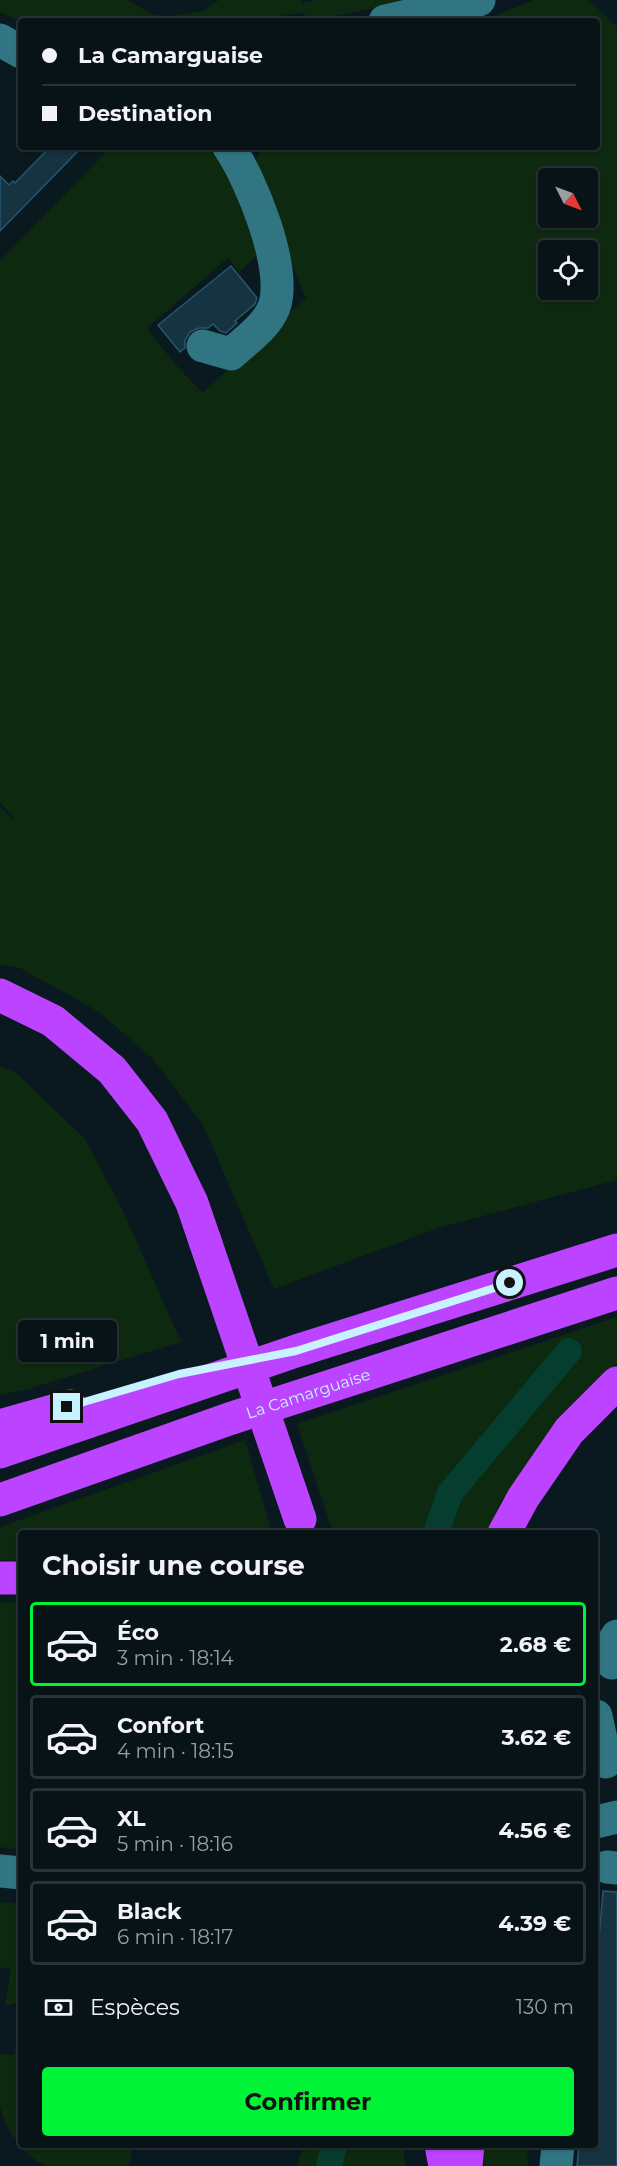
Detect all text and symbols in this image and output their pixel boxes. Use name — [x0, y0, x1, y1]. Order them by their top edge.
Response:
text: La Camarguaise — [78, 42, 263, 69]
text: Destination — [78, 100, 213, 127]
north arrow — [538, 168, 598, 228]
map controls — [538, 168, 598, 300]
button: locate — [538, 240, 598, 300]
route start — [496, 1269, 523, 1296]
callout: 1 min — [17, 1320, 116, 1362]
text: 1 min — [40, 1329, 95, 1353]
street label: La Camarguaise — [244, 1365, 373, 1423]
route end — [53, 1393, 80, 1420]
text: Choisir une course — [42, 1549, 305, 1582]
icon: car — [45, 1617, 99, 1671]
text: Éco — [117, 1619, 159, 1646]
text: 2.68 € — [500, 1631, 571, 1658]
text: 3 min · 18:14 — [117, 1646, 234, 1670]
icon: car — [45, 1710, 99, 1764]
text: Confort — [117, 1712, 204, 1739]
text: 3.62 € — [501, 1724, 571, 1751]
text: 4 min · 18:15 — [117, 1739, 234, 1763]
icon: car — [45, 1803, 99, 1857]
text: XL — [117, 1805, 146, 1832]
text: 4.56 € — [498, 1817, 571, 1844]
text: 5 min · 18:16 — [117, 1832, 233, 1856]
icon: car — [45, 1896, 99, 1950]
text: Black — [117, 1898, 181, 1925]
text: 4.39 € — [498, 1910, 571, 1937]
text: 6 min · 18:17 — [117, 1925, 233, 1949]
icon: cash — [42, 1991, 75, 2024]
text: Espèces — [90, 1994, 180, 2021]
text: 130 m — [516, 1995, 574, 2019]
button: Confirmer — [42, 2067, 574, 2136]

